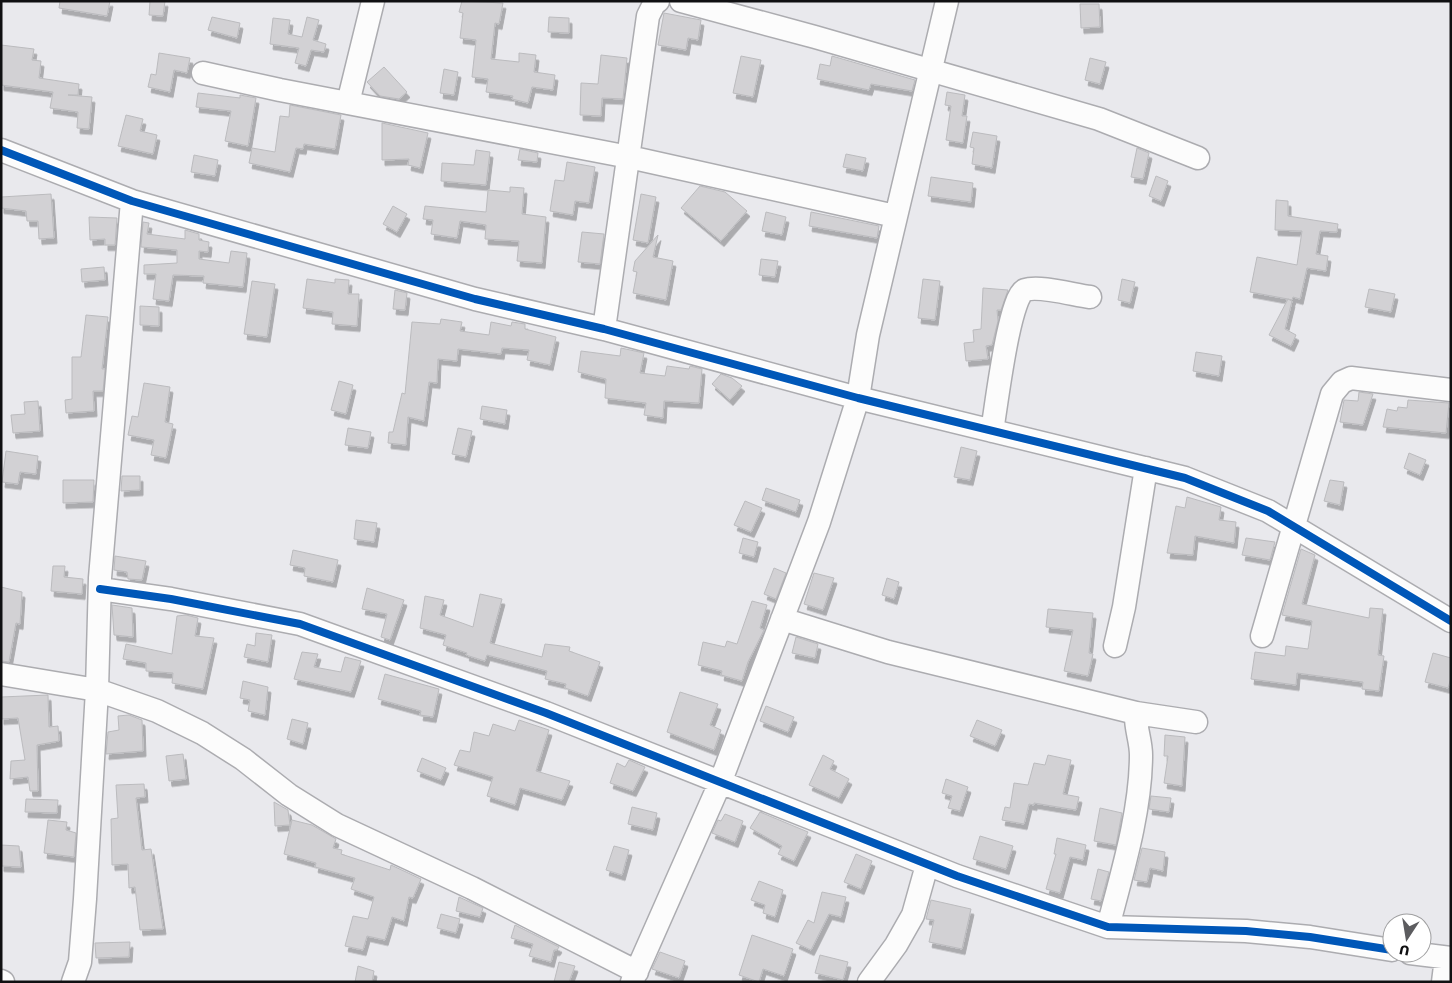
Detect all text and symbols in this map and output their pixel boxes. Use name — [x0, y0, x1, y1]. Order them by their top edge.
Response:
north arrow — [1382, 913, 1432, 963]
text: U — [1398, 942, 1411, 960]

